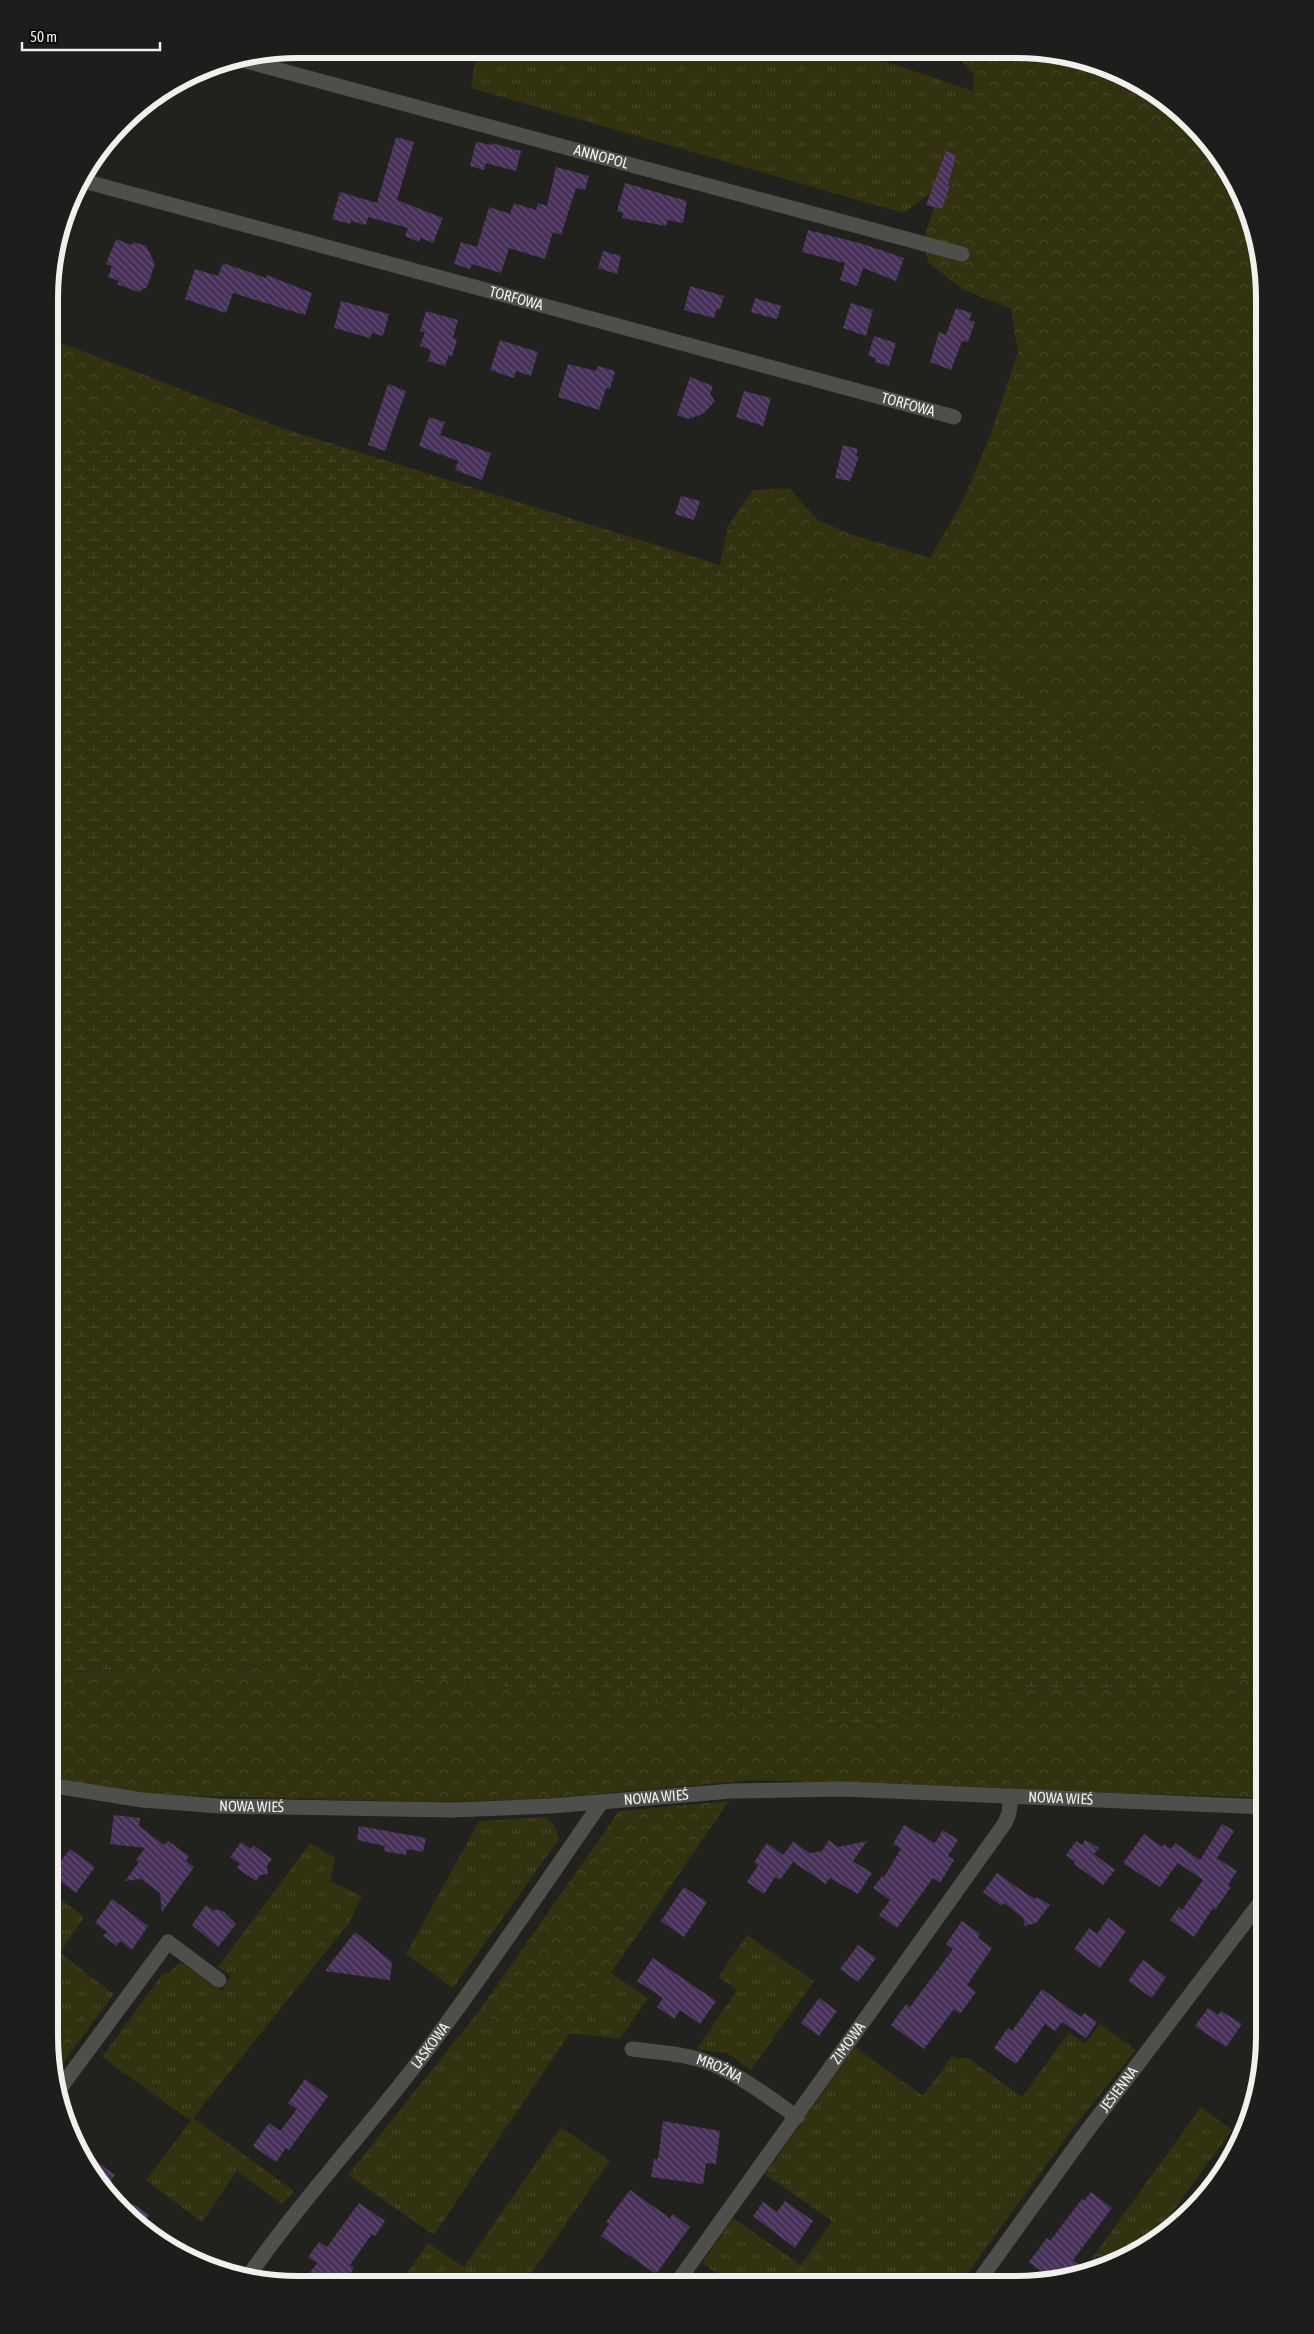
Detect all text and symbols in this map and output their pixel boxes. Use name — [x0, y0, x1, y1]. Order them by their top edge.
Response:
scale bar — [22, 20, 160, 52]
text: 50 m — [30, 28, 57, 45]
street label: ANNOPOL — [572, 141, 631, 172]
street label: TORFOWA — [488, 282, 546, 313]
street label: TORFOWA — [879, 389, 938, 420]
street label: NOWA WIEŚ — [623, 1786, 689, 1808]
street label: NOWA WIEŚ — [1028, 1788, 1093, 1808]
street label: NOWA WIEŚ — [219, 1797, 284, 1815]
street label: ZIMOWA — [827, 2018, 869, 2067]
street label: LASKOWA — [407, 2019, 453, 2072]
street label: MROŹNA — [694, 2050, 746, 2086]
street label: JESIENNA — [1095, 2062, 1141, 2115]

